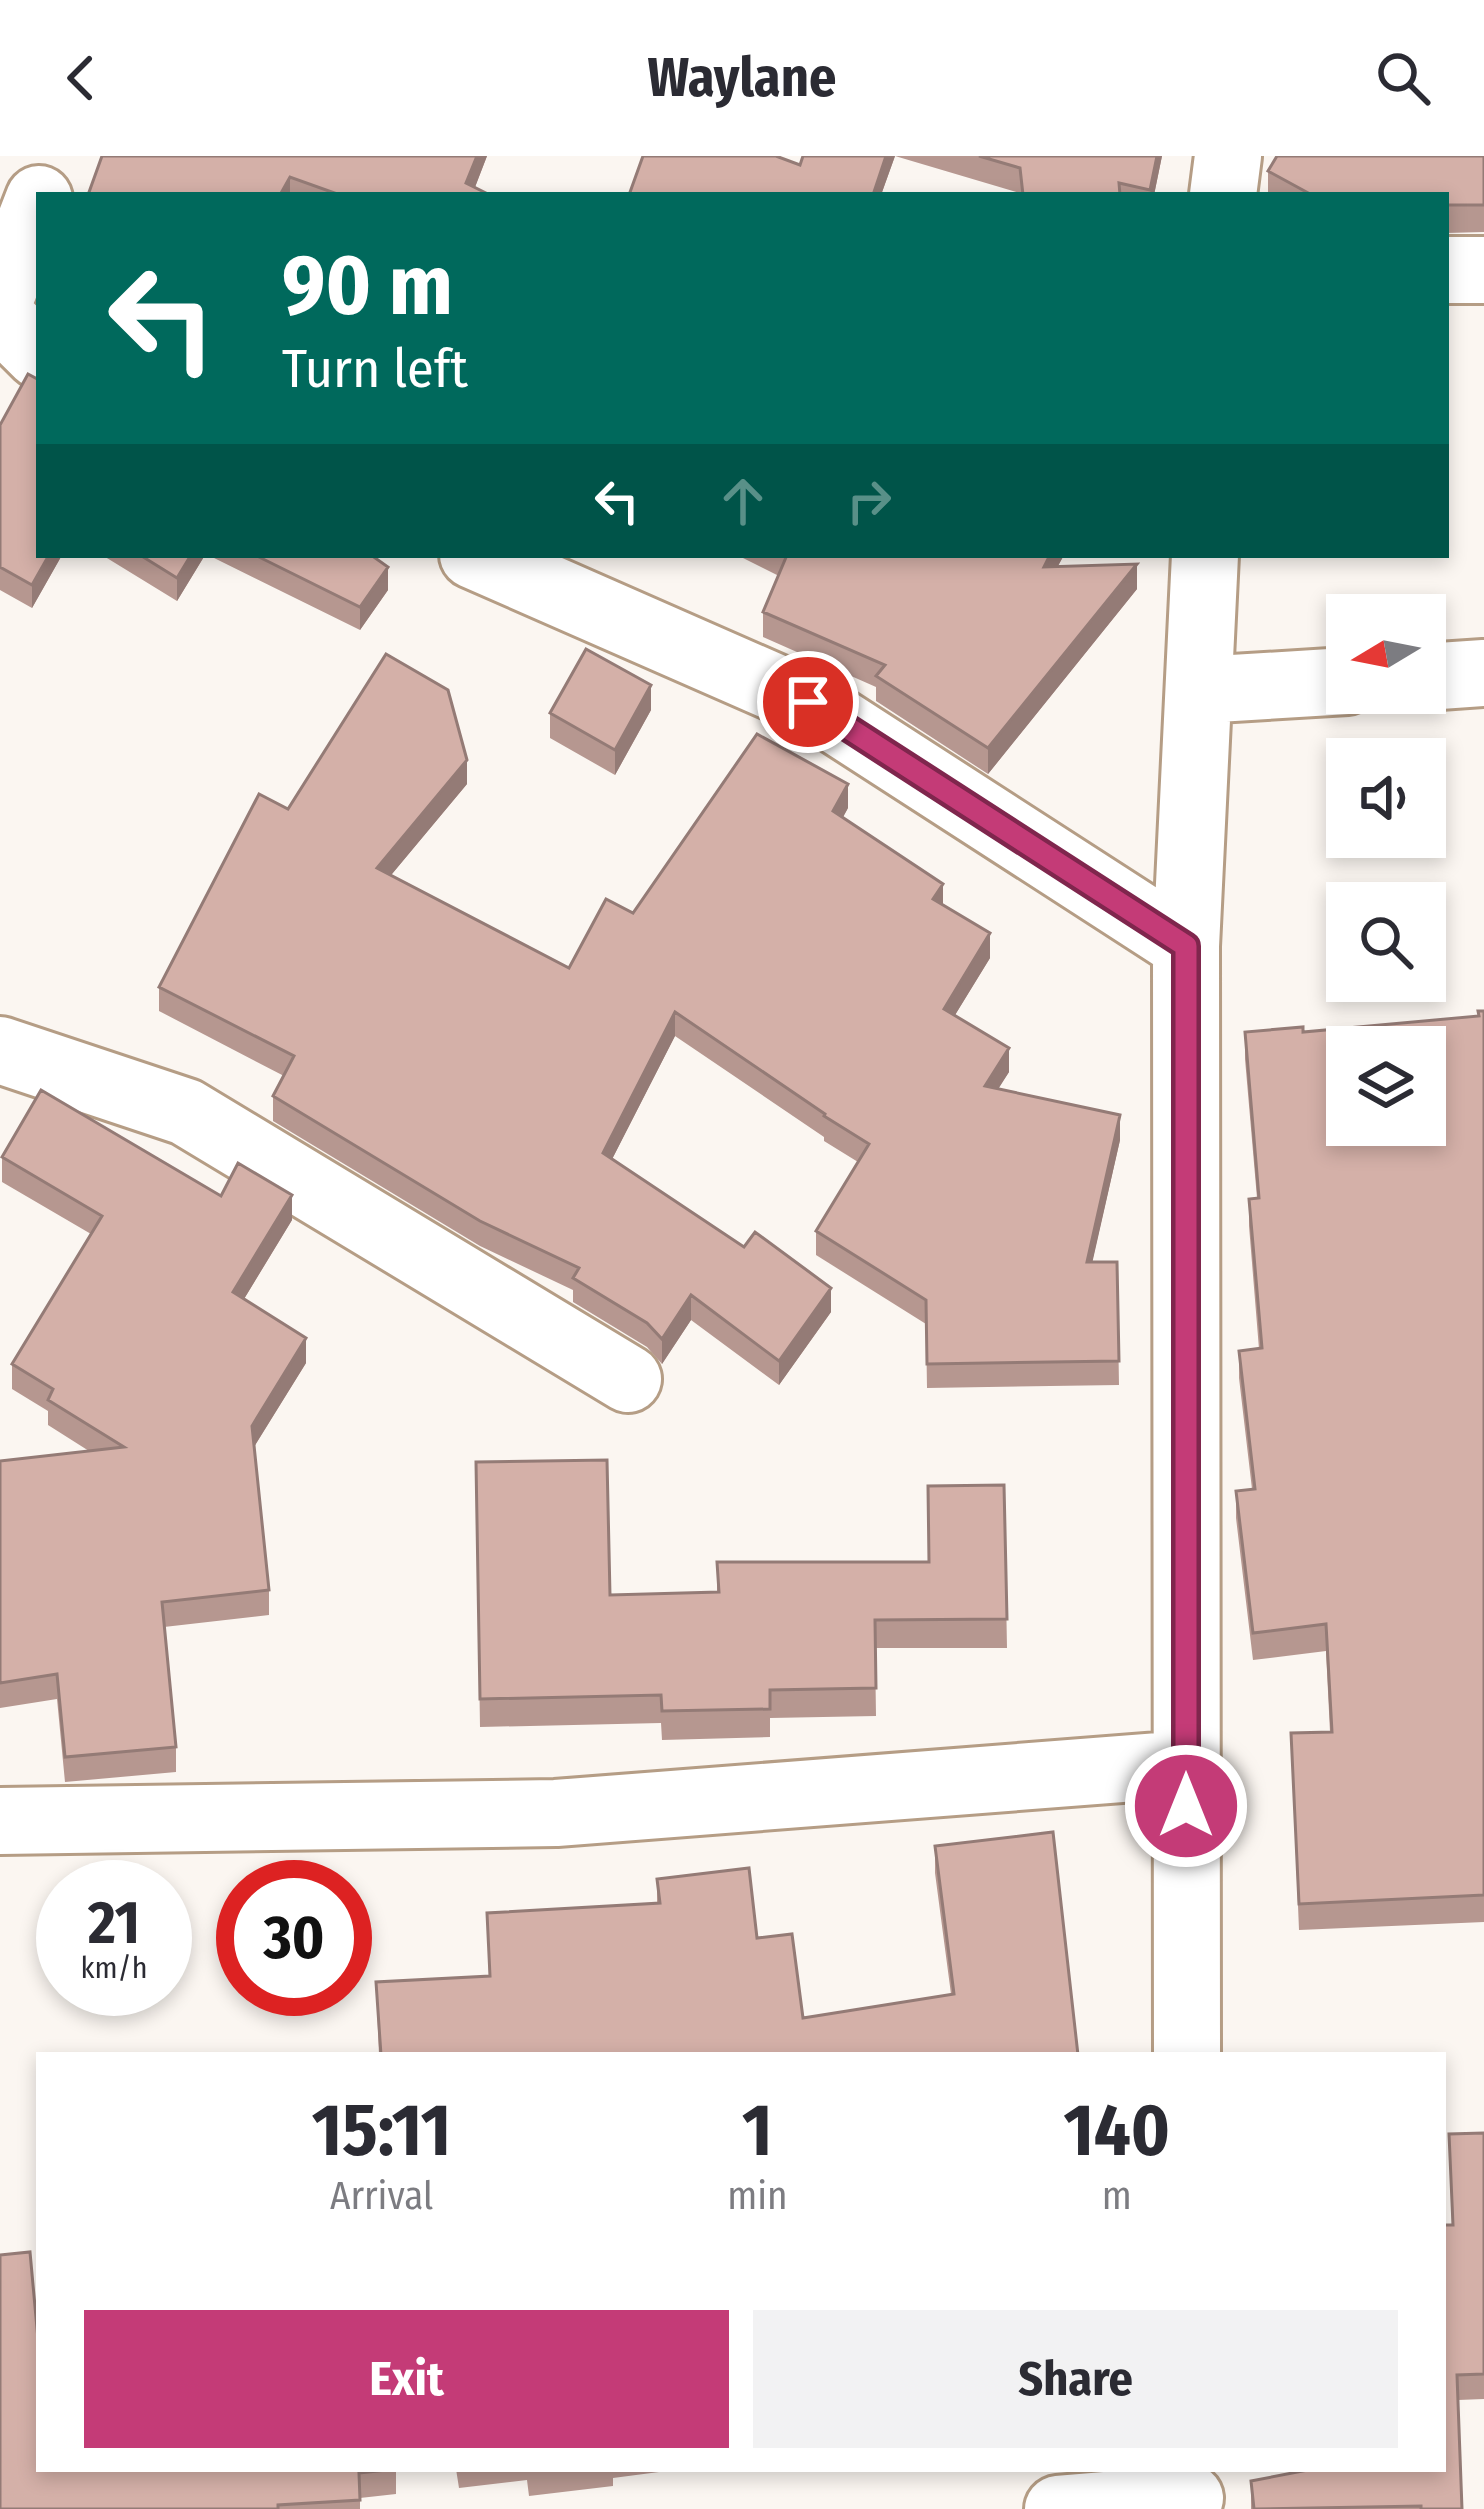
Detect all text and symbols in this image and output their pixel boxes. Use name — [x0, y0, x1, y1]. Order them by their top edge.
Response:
icon: back — [48, 45, 114, 111]
icon: search — [1370, 45, 1436, 111]
text: Waylane — [648, 46, 836, 110]
text: 90 m — [282, 235, 453, 336]
icon: left — [84, 240, 240, 396]
text: Turn left — [282, 337, 468, 401]
icon: left — [584, 468, 650, 534]
icon: ahead — [710, 468, 776, 534]
icon: right — [836, 468, 902, 534]
north arrow — [1326, 594, 1446, 714]
map controls — [1326, 594, 1446, 1146]
pin — [757, 651, 859, 753]
icon: arrive — [775, 669, 841, 735]
button: sound — [1326, 738, 1446, 858]
button: search — [1326, 882, 1446, 1002]
button: layers — [1326, 1026, 1446, 1146]
position arrow — [1123, 1743, 1249, 1869]
speed limit sign: 30 — [216, 1860, 372, 2016]
text: 21 — [88, 1887, 140, 1959]
text: km/h — [81, 1950, 147, 1986]
text: 15:11 — [312, 2088, 451, 2174]
text: 1 — [742, 2088, 773, 2174]
text: 140 — [1063, 2088, 1170, 2174]
text: Arrival — [330, 2173, 433, 2219]
text: min — [727, 2173, 788, 2219]
text: m — [1102, 2173, 1132, 2219]
button: Exit — [84, 2310, 729, 2448]
button: Share — [753, 2310, 1398, 2448]

